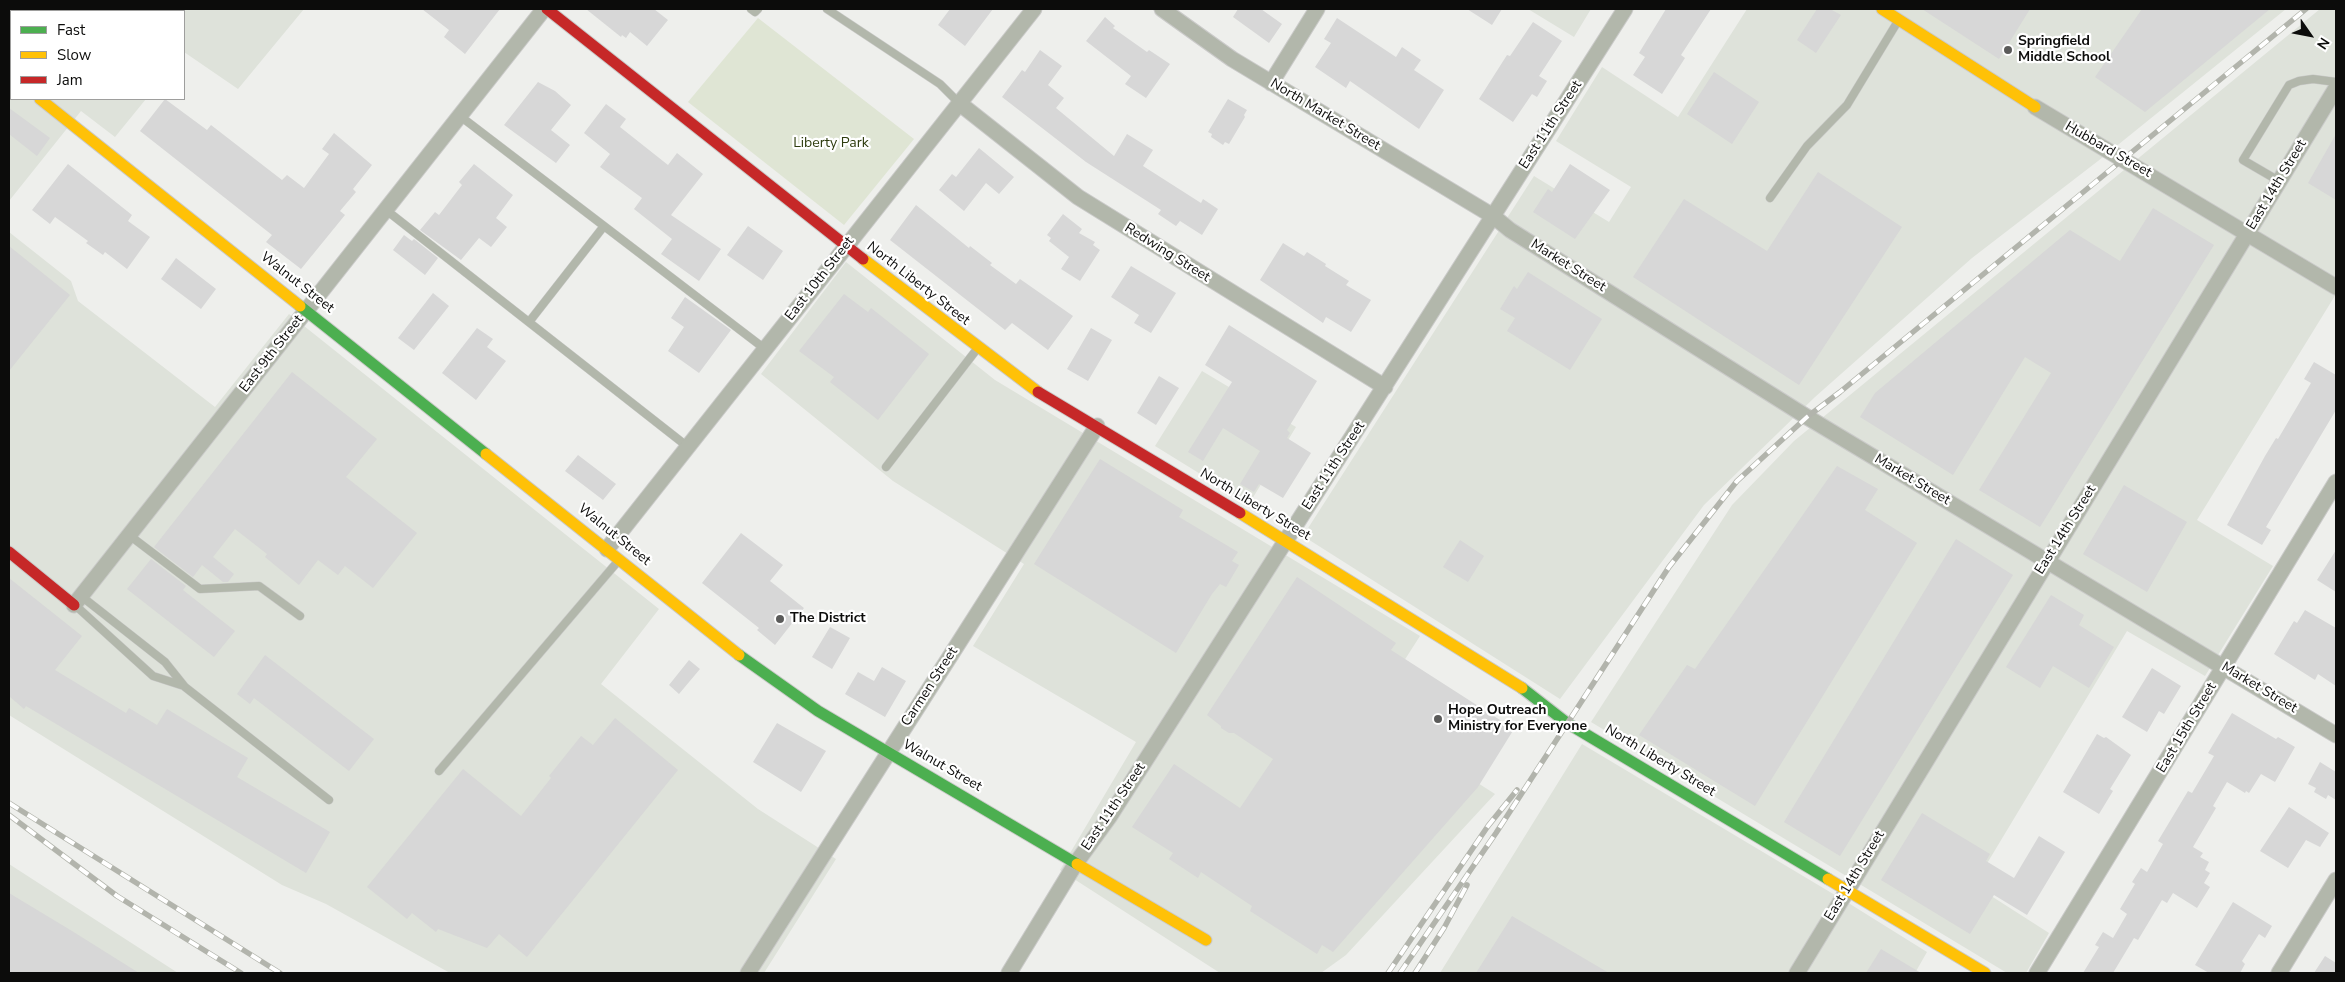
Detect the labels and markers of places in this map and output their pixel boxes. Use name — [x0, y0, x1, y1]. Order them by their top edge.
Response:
place label: Springfield Middle School — [2018, 34, 2111, 66]
marker: Springfield Middle School — [2002, 44, 2014, 56]
place label: The District — [790, 611, 866, 627]
marker: The District — [774, 613, 786, 625]
place label: Hope Outreach Ministry for Everyone — [1448, 703, 1587, 736]
marker: Hope Outreach Ministry for Everyone — [1432, 713, 1444, 725]

